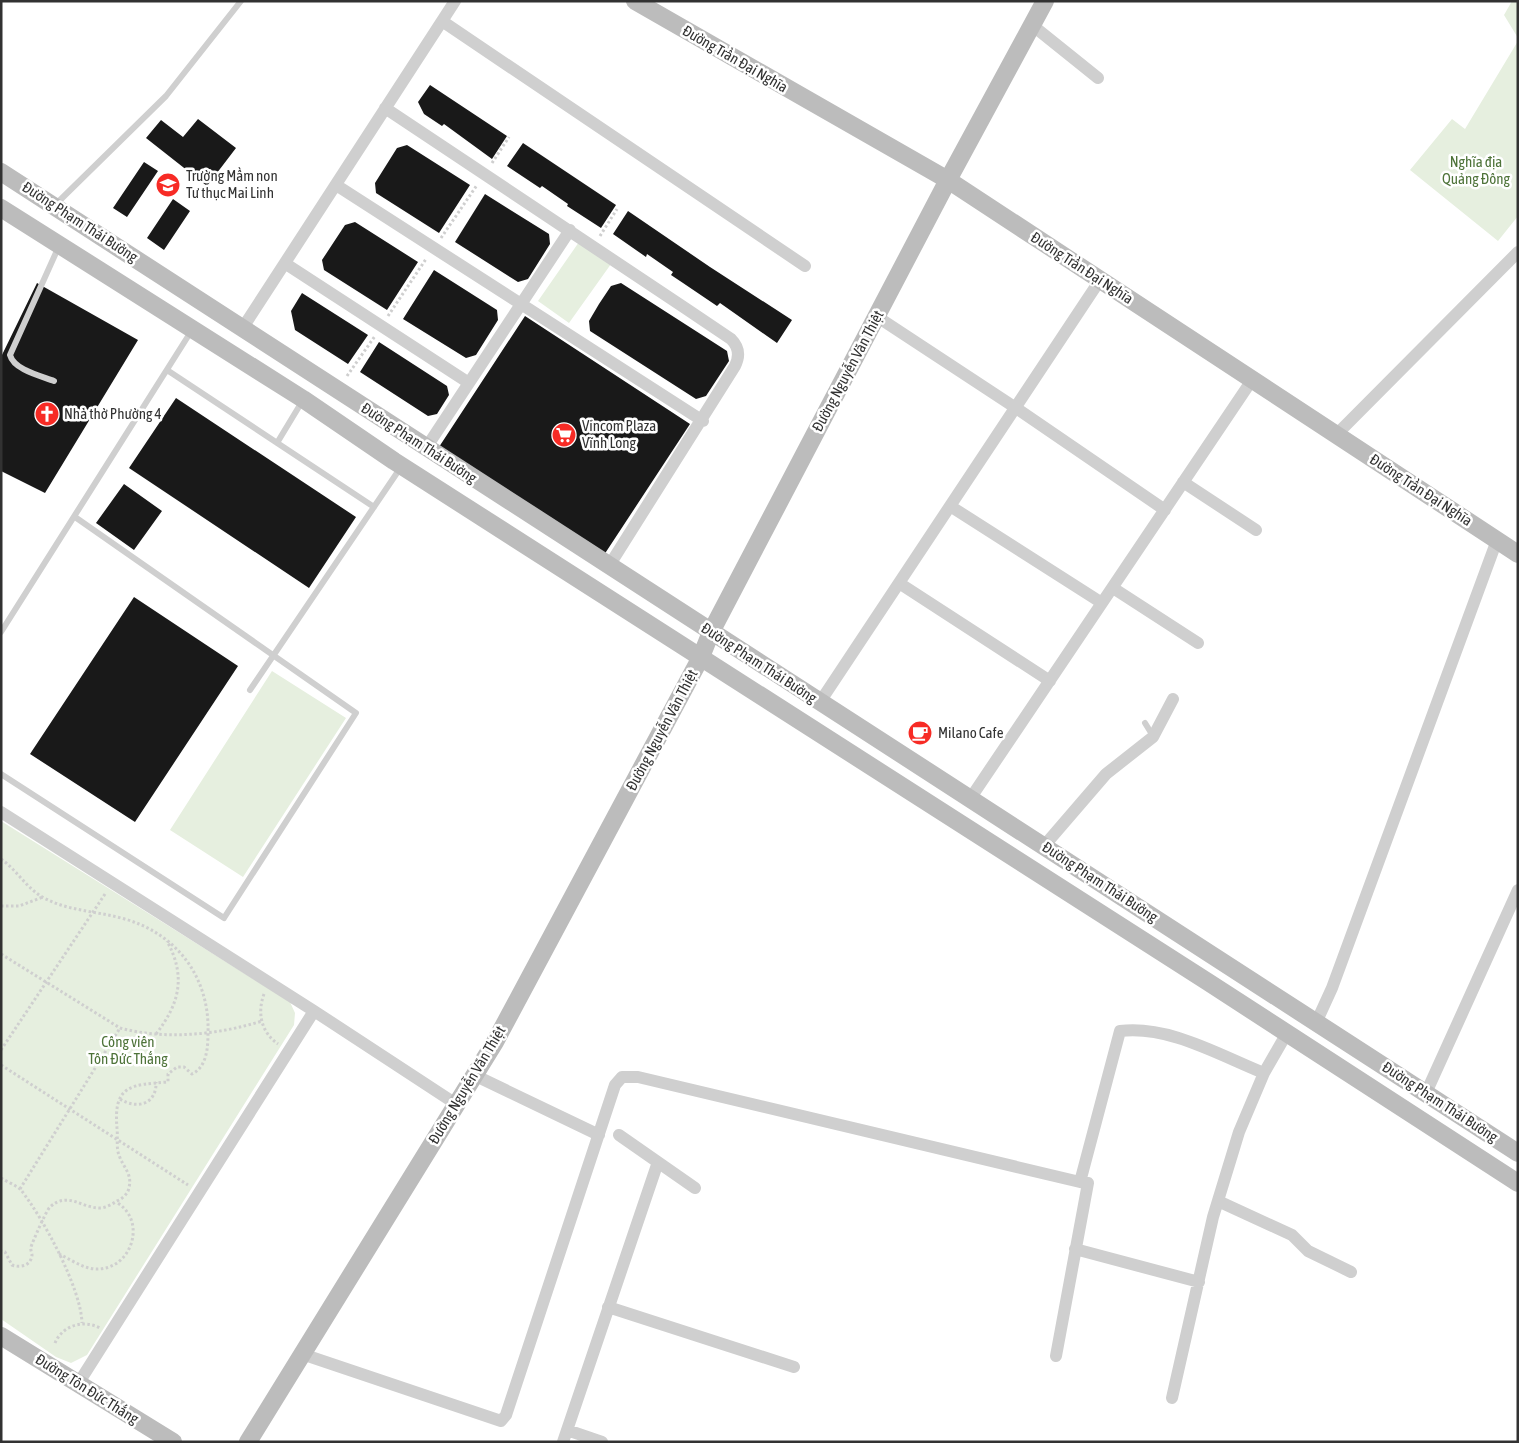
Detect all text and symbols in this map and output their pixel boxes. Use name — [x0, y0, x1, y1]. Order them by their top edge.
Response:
street label: Đường Trần Đại Nghĩa — [680, 22, 791, 96]
park label: Nghĩa địa Quảng Đông — [1442, 153, 1511, 187]
place label: Trường Mầm non Tư thục Mai Linh — [186, 167, 278, 201]
school or university icon: Trường Mầm non Tư thục Mai Linh — [155, 172, 181, 198]
street label: Đường Phạm Thái Bường — [19, 178, 142, 266]
street label: Đường Trần Đại Nghĩa — [1028, 228, 1137, 307]
street label: Đường Nguyễn Văn Thiệt — [808, 307, 887, 434]
street label: Đường Phạm Thái Bường — [358, 399, 481, 487]
church icon: Nhà thờ Phường 4 — [34, 401, 60, 427]
place label: Nhà thờ Phường 4 — [64, 405, 162, 422]
place label: Vincom Plaza Vĩnh Long — [582, 417, 656, 451]
supermarket icon: Vincom Plaza Vĩnh Long — [551, 422, 577, 448]
street label: Đường Trần Đại Nghĩa — [1367, 450, 1476, 529]
street label: Đường Phạm Thái Bường — [698, 619, 821, 707]
street label: Đường Nguyễn Văn Thiệt — [622, 666, 701, 793]
cafe icon: Milano Cafe — [907, 720, 933, 746]
place label: Milano Cafe — [938, 724, 1004, 741]
street label: Đường Phạm Thái Bường — [1039, 838, 1162, 926]
street label: Đường Nguyễn Văn Thiệt — [425, 1023, 509, 1147]
park label: Công viên Tôn Đức Thắng — [88, 1033, 168, 1067]
street label: Đường Phạm Thái Bường — [1379, 1058, 1502, 1146]
street label: Đường Tôn Đức Thắng — [33, 1350, 142, 1427]

